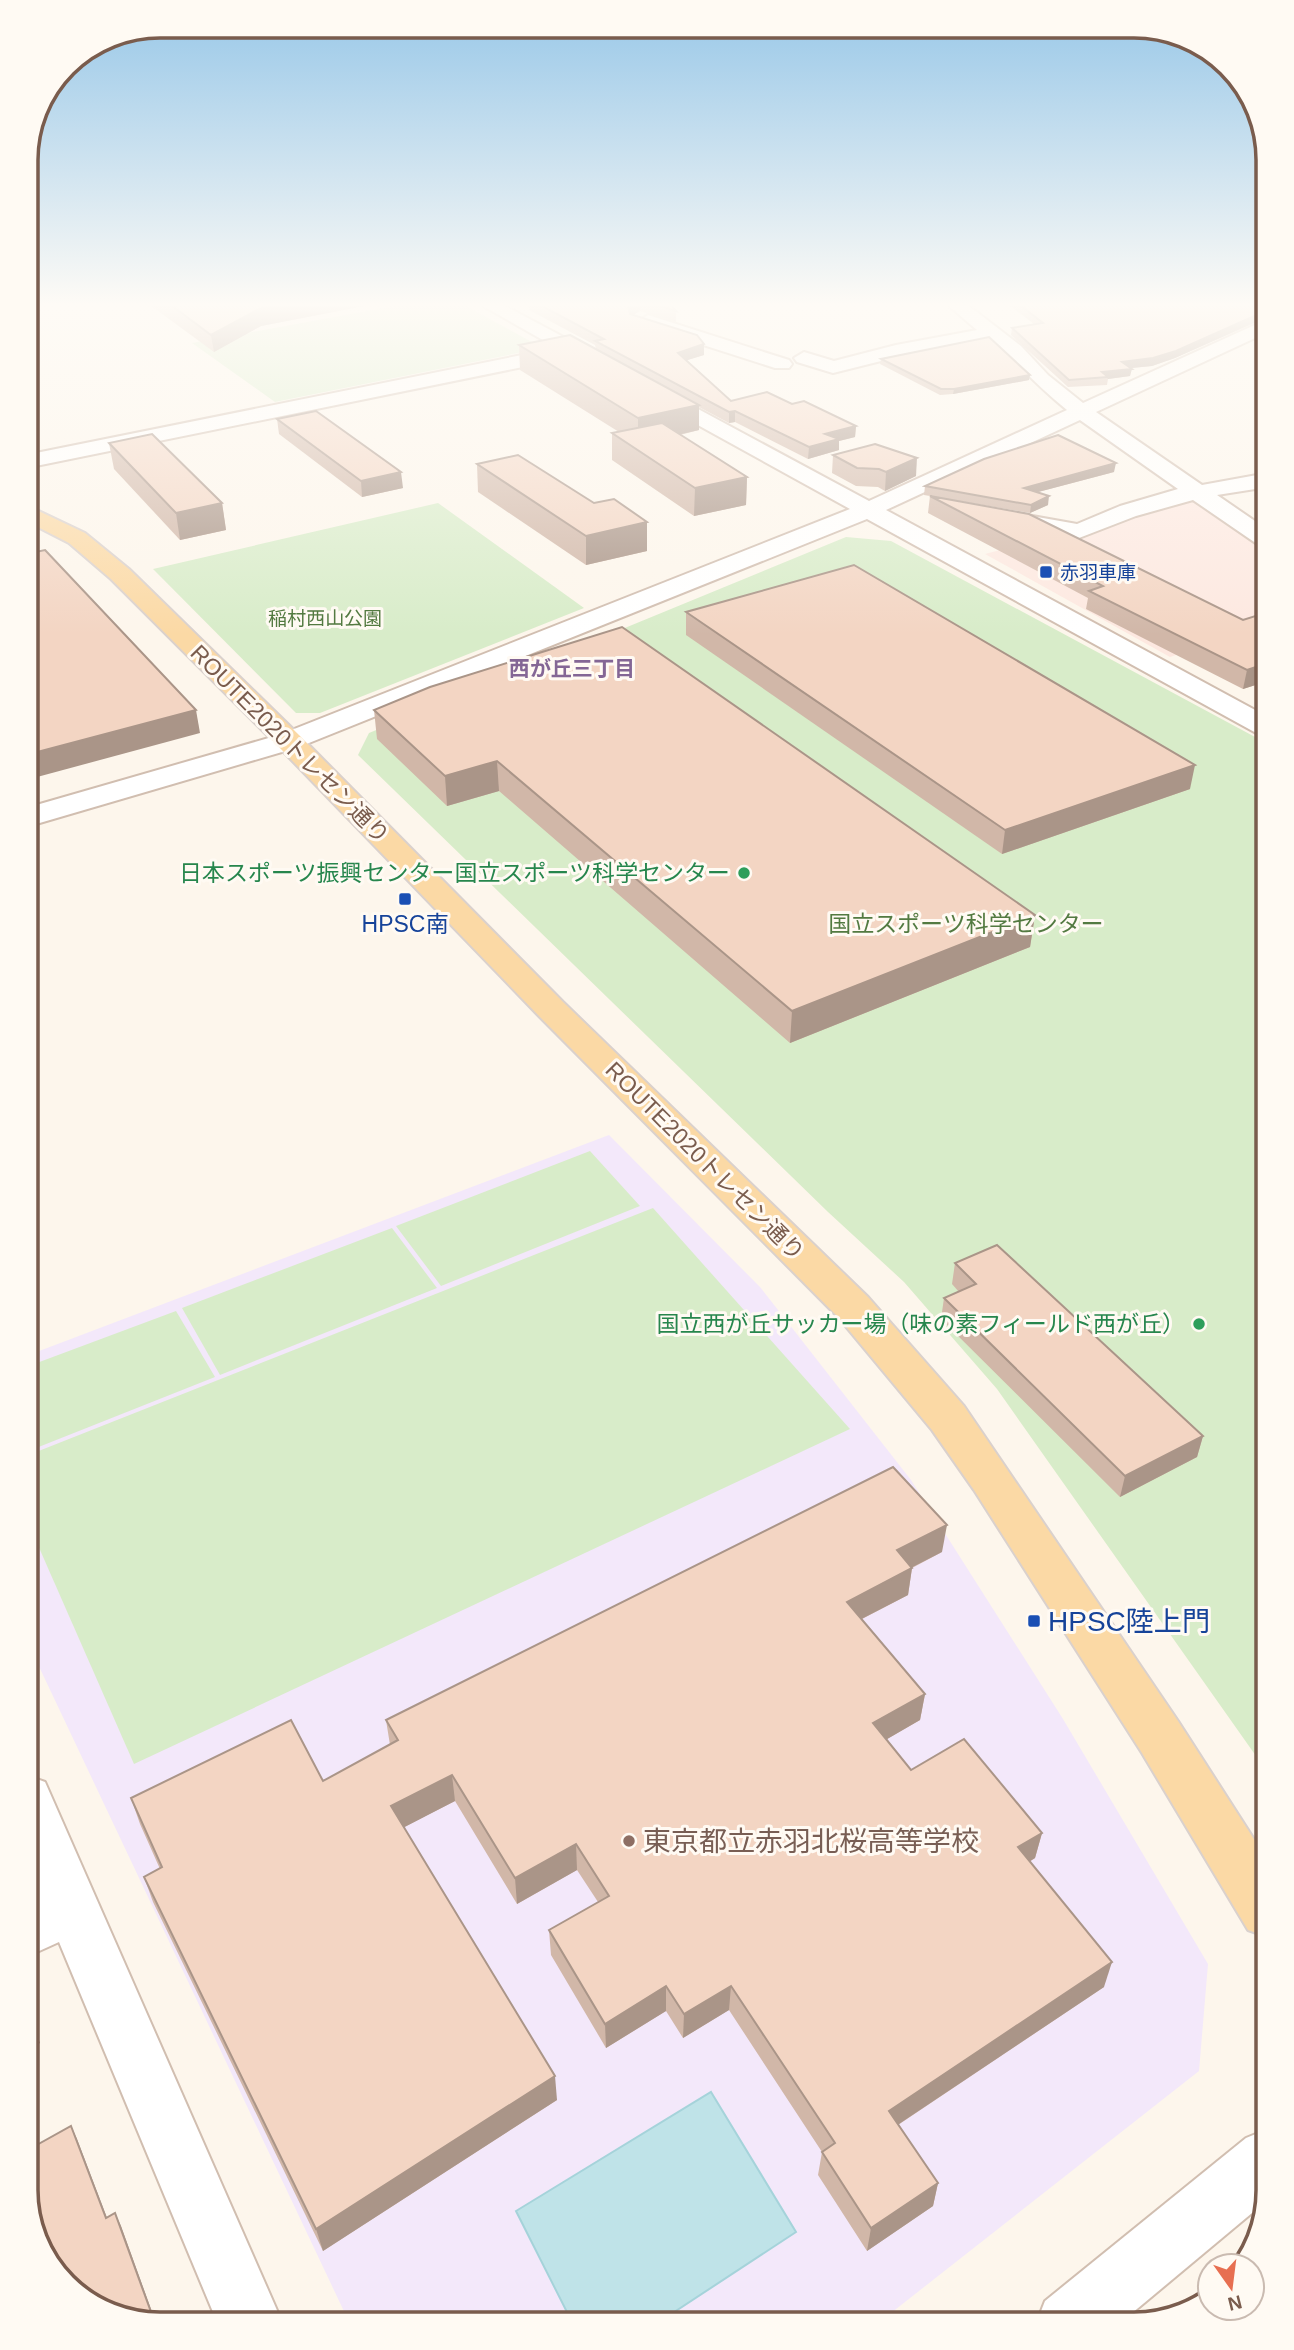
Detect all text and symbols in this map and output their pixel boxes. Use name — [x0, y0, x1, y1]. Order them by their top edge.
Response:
place label: 赤羽車庫 — [1060, 562, 1136, 583]
marker: 赤羽車庫 — [1038, 564, 1054, 580]
park label: 稲村西山公園 — [268, 608, 382, 629]
street label: ROUTE2020トレセン通り — [185, 639, 395, 849]
district label: 西が丘三丁目 — [509, 657, 635, 680]
place label: 日本スポーツ振興センター国立スポーツ科学センター — [179, 860, 730, 886]
marker: 日本スポーツ振興センター国立スポーツ科学センター — [736, 865, 752, 881]
marker: HPSC南 — [397, 891, 413, 907]
place label: HPSC南 — [362, 911, 448, 937]
park label: 国立スポーツ科学センター — [828, 911, 1104, 937]
street label: ROUTE2020トレセン通り — [600, 1056, 810, 1266]
place label: 国立西が丘サッカー場（味の素フィールド西が丘） — [656, 1311, 1185, 1337]
marker: 国立西が丘サッカー場（味の素フィールド西が丘） — [1191, 1316, 1207, 1332]
place label: HPSC陸上門 — [1048, 1606, 1210, 1637]
marker: HPSC陸上門 — [1026, 1613, 1042, 1629]
place label: 東京都立赤羽北桜高等学校 — [643, 1826, 979, 1857]
marker: 東京都立赤羽北桜高等学校 — [621, 1833, 637, 1849]
north arrow — [1196, 2252, 1266, 2322]
text: N — [1226, 2291, 1244, 2315]

